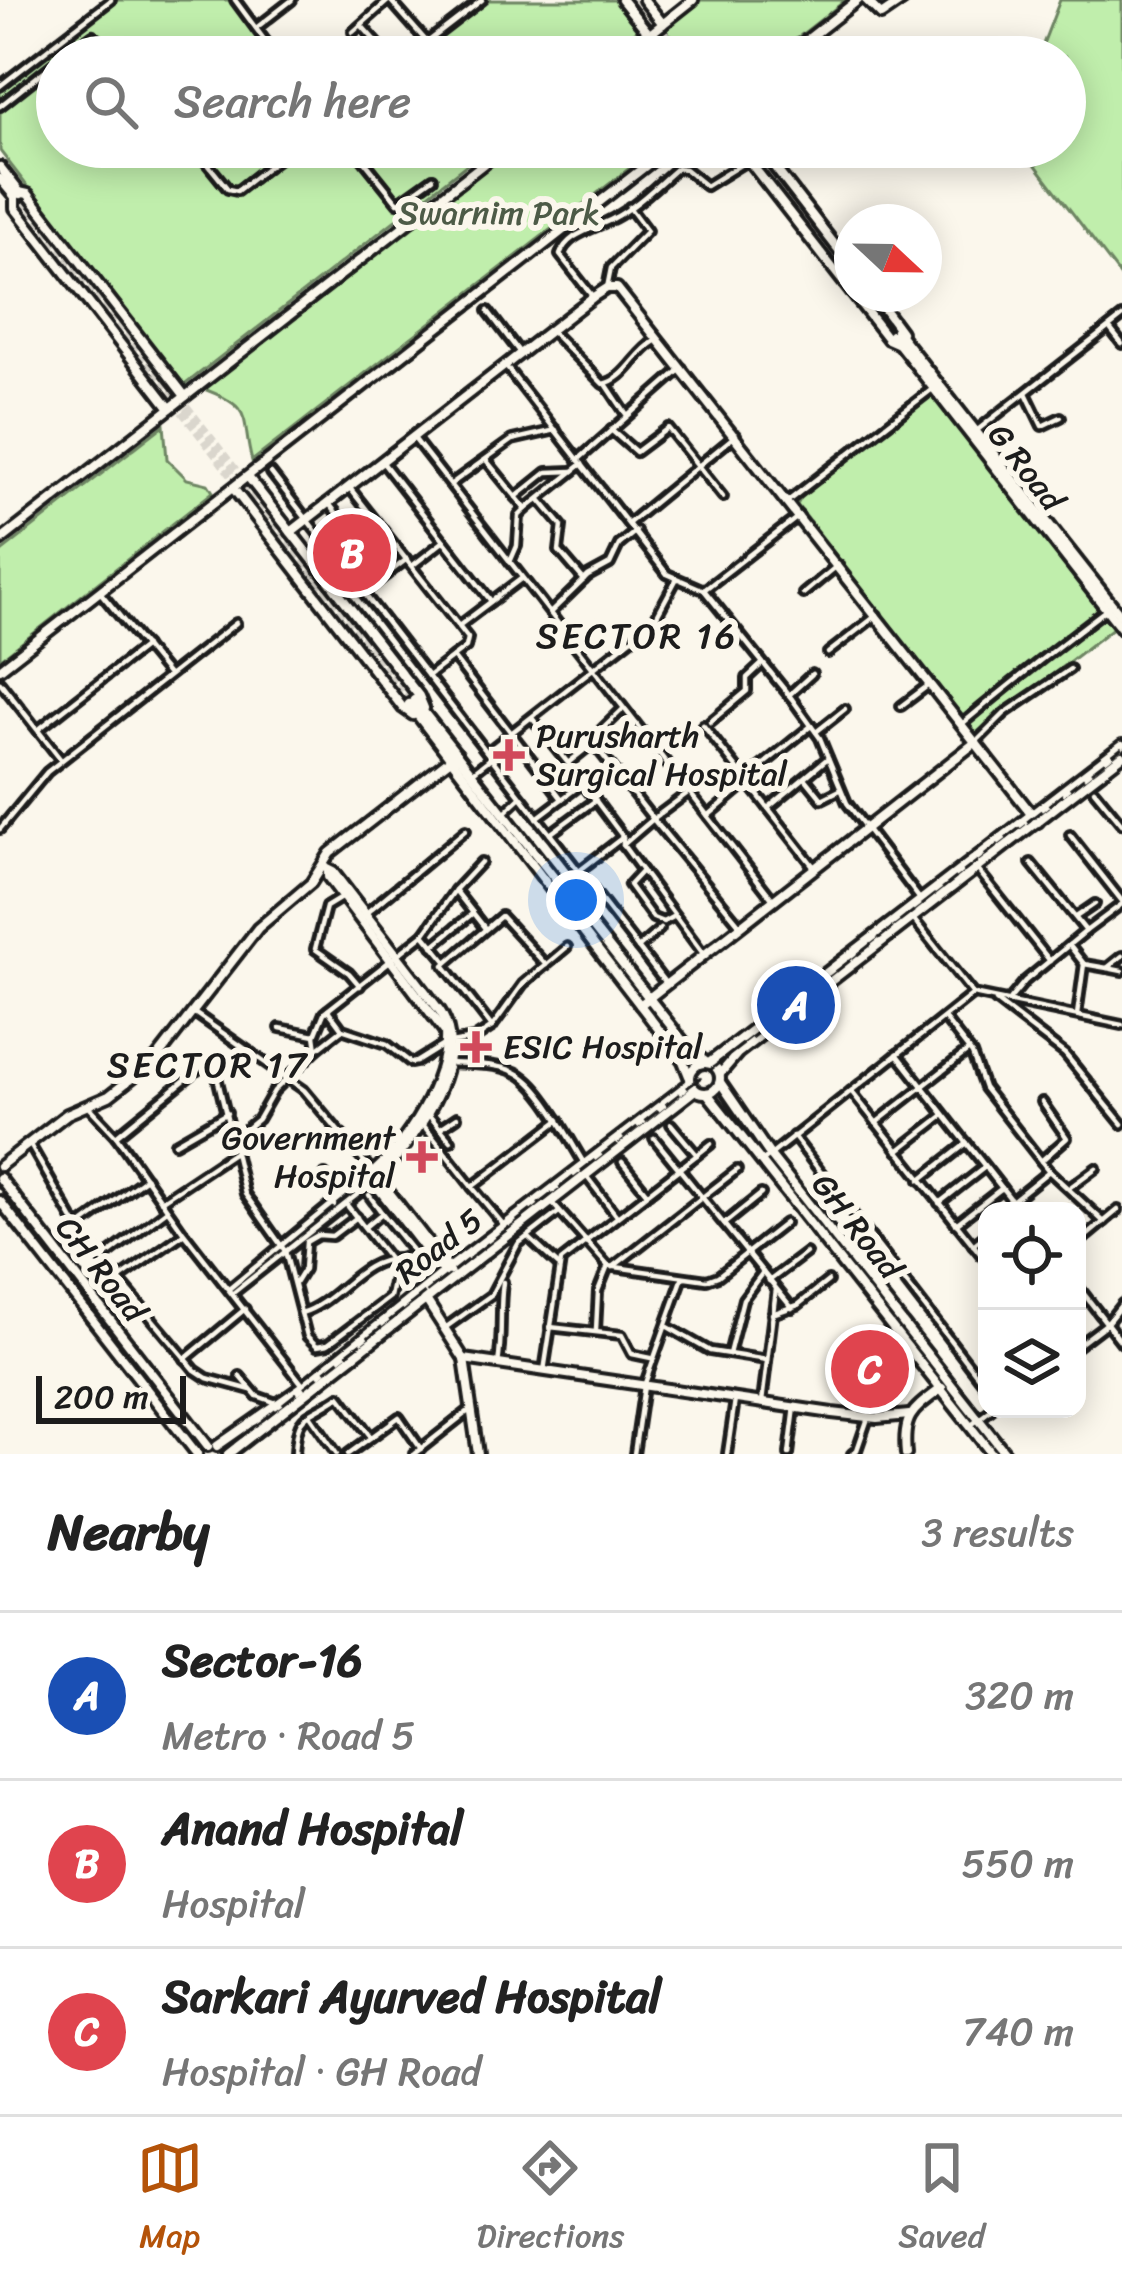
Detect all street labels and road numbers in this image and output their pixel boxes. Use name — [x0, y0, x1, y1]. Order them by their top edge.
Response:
street label: G Road — [972, 410, 1081, 526]
street label: GH Road — [796, 1160, 919, 1294]
street label: Road 5 — [382, 1193, 496, 1299]
street label: CH Road — [40, 1203, 163, 1337]

